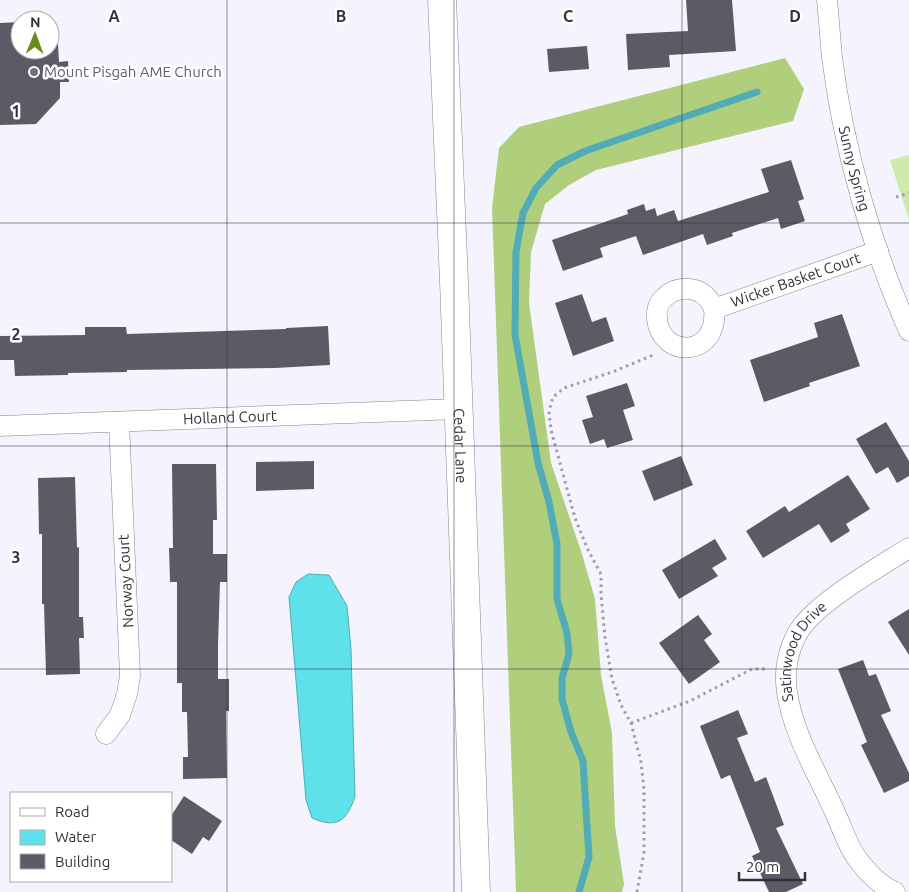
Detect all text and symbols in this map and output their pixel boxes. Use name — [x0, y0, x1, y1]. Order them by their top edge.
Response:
text: A — [108, 7, 120, 25]
text: B — [336, 7, 346, 25]
text: C — [563, 7, 573, 25]
text: D — [789, 7, 801, 25]
north arrow — [10, 10, 60, 60]
text: N — [30, 14, 41, 30]
place label: Mount Pisgah AME Church — [44, 63, 222, 80]
marker: Mount Pisgah AME Church — [28, 66, 40, 78]
text: 1 — [11, 102, 21, 120]
street label: Sunny Spring — [836, 124, 874, 213]
street label: Wicker Basket Court — [728, 249, 863, 310]
text: 2 — [11, 325, 21, 343]
street label: Holland Court — [183, 407, 277, 427]
street label: Cedar Lane — [451, 408, 470, 484]
street label: Norway Court — [115, 534, 136, 628]
text: 3 — [11, 548, 21, 566]
street label: Satinwood Drive — [777, 597, 830, 703]
legend — [10, 792, 172, 882]
text: Road — [55, 803, 90, 820]
text: Water — [55, 828, 96, 845]
scale bar — [739, 850, 805, 882]
text: Building — [55, 853, 110, 870]
text: 20 m — [746, 858, 779, 875]

